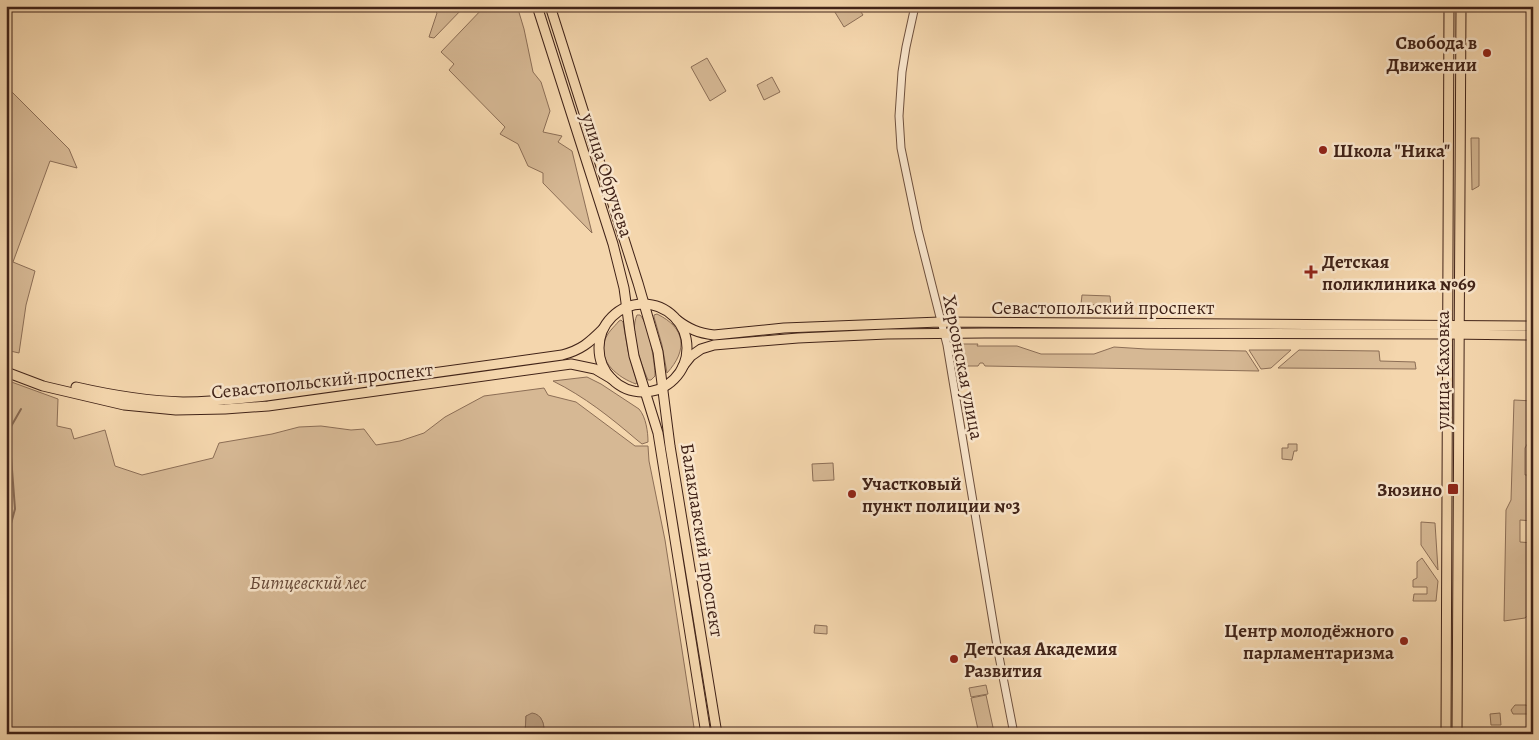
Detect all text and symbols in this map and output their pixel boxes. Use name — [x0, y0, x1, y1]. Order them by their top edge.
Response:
place label: Свобода в Движении — [1386, 30, 1477, 78]
marker: Свобода в Движении — [1481, 47, 1493, 59]
street label: улица Обручева — [574, 109, 639, 241]
place label: Школа "Ника" — [1333, 138, 1450, 164]
marker: Школа "Ника" — [1317, 144, 1329, 156]
place label: Детская поликлиника №69 — [1322, 249, 1476, 297]
marker: Детская поликлиника №69 — [1304, 265, 1318, 279]
street label: Херсонская улица — [936, 293, 990, 442]
street label: Севастопольский проспект — [992, 295, 1215, 321]
street label: улица Каховка — [1430, 310, 1456, 430]
street label: Севастопольский проспект — [210, 356, 435, 406]
street label: Балаклавский проспект — [674, 441, 730, 639]
place label: Участковый пункт полиции №3 — [862, 471, 1020, 519]
place label: Зюзино — [1377, 477, 1442, 503]
marker: Зюзино — [1446, 482, 1460, 496]
marker: Участковый пункт полиции №3 — [846, 488, 858, 500]
park label: Битцевский лес — [249, 570, 367, 596]
place label: Центр молодёжного парламентаризма — [1224, 618, 1395, 666]
marker: Центр молодёжного парламентаризма — [1398, 635, 1410, 647]
place label: Детская Академия Развития — [964, 636, 1117, 684]
marker: Детская Академия Развития — [948, 653, 960, 665]

